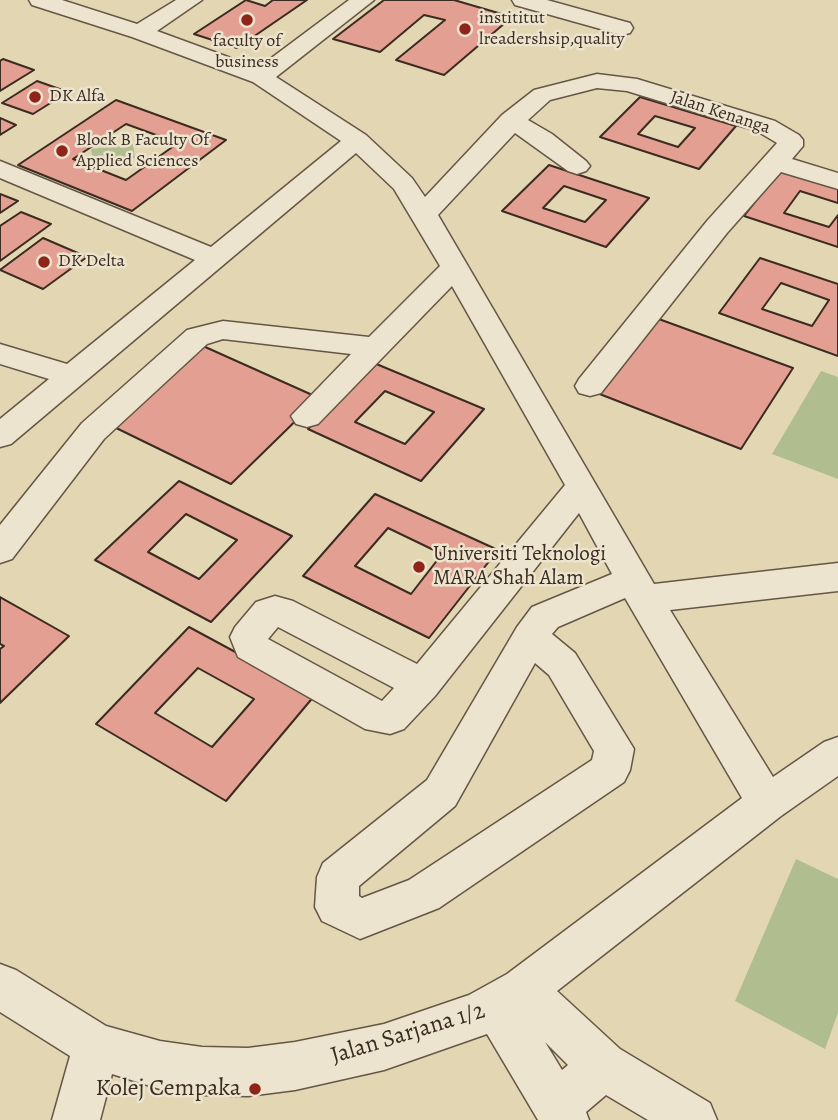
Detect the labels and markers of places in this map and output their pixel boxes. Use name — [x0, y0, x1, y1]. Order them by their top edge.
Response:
place label: instititut lreadershsip,quality — [479, 8, 625, 50]
marker: faculty of business — [239, 12, 255, 28]
marker: instititut lreadershsip,quality — [457, 21, 473, 37]
place label: faculty of business — [213, 31, 281, 74]
place label: DK Alfa — [49, 86, 105, 108]
marker: DK Alfa — [27, 89, 43, 105]
place label: Block B Faculty Of Applied Sciences — [76, 130, 209, 172]
marker: Block B Faculty Of Applied Sciences — [54, 143, 70, 159]
place label: DK Delta — [58, 251, 125, 273]
marker: DK Delta — [36, 254, 52, 270]
place label: Universiti Teknologi MARA Shah Alam — [433, 542, 606, 592]
marker: Universiti Teknologi MARA Shah Alam — [411, 559, 427, 575]
place label: Kolej Cempaka — [96, 1075, 241, 1103]
marker: Kolej Cempaka — [247, 1081, 263, 1097]

